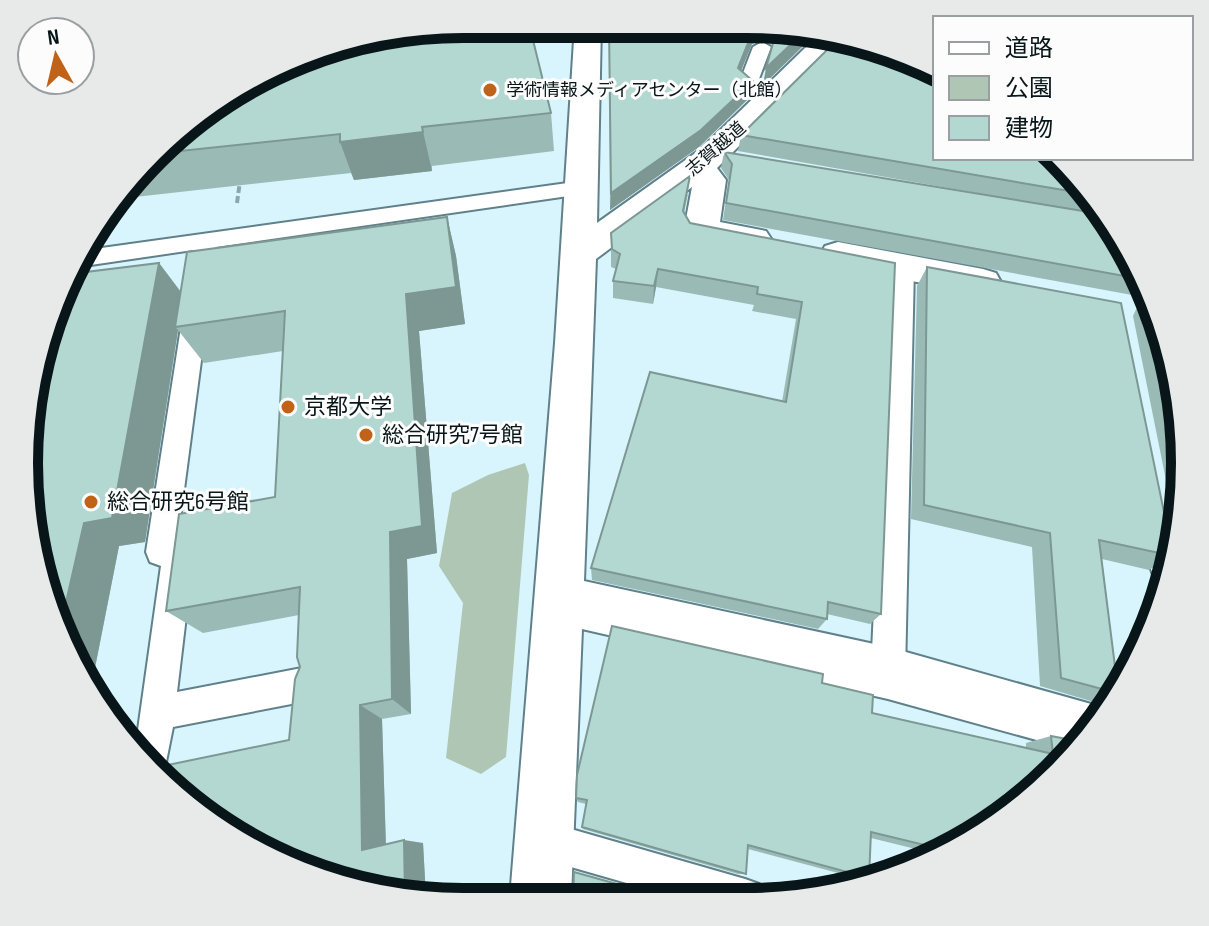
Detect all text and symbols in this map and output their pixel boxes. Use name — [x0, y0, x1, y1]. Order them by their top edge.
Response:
north arrow — [16, 16, 96, 96]
legend — [933, 16, 1193, 160]
text: N — [46, 23, 61, 52]
text: 道路 — [1005, 34, 1053, 63]
text: 公園 — [1005, 74, 1053, 103]
place label: 学術情報メディアセンター（北館） — [506, 80, 792, 101]
marker: 学術情報メディアセンター（北館） — [481, 81, 499, 99]
text: 建物 — [1005, 114, 1053, 143]
street label: 志賀越道 — [682, 117, 750, 181]
place label: 京都大学 — [304, 394, 392, 421]
marker: 京都大学 — [279, 398, 297, 416]
place label: 総合研究7号館 — [382, 422, 523, 449]
marker: 総合研究7号館 — [357, 426, 375, 444]
place label: 総合研究6号館 — [107, 489, 249, 516]
marker: 総合研究6号館 — [82, 493, 100, 511]

